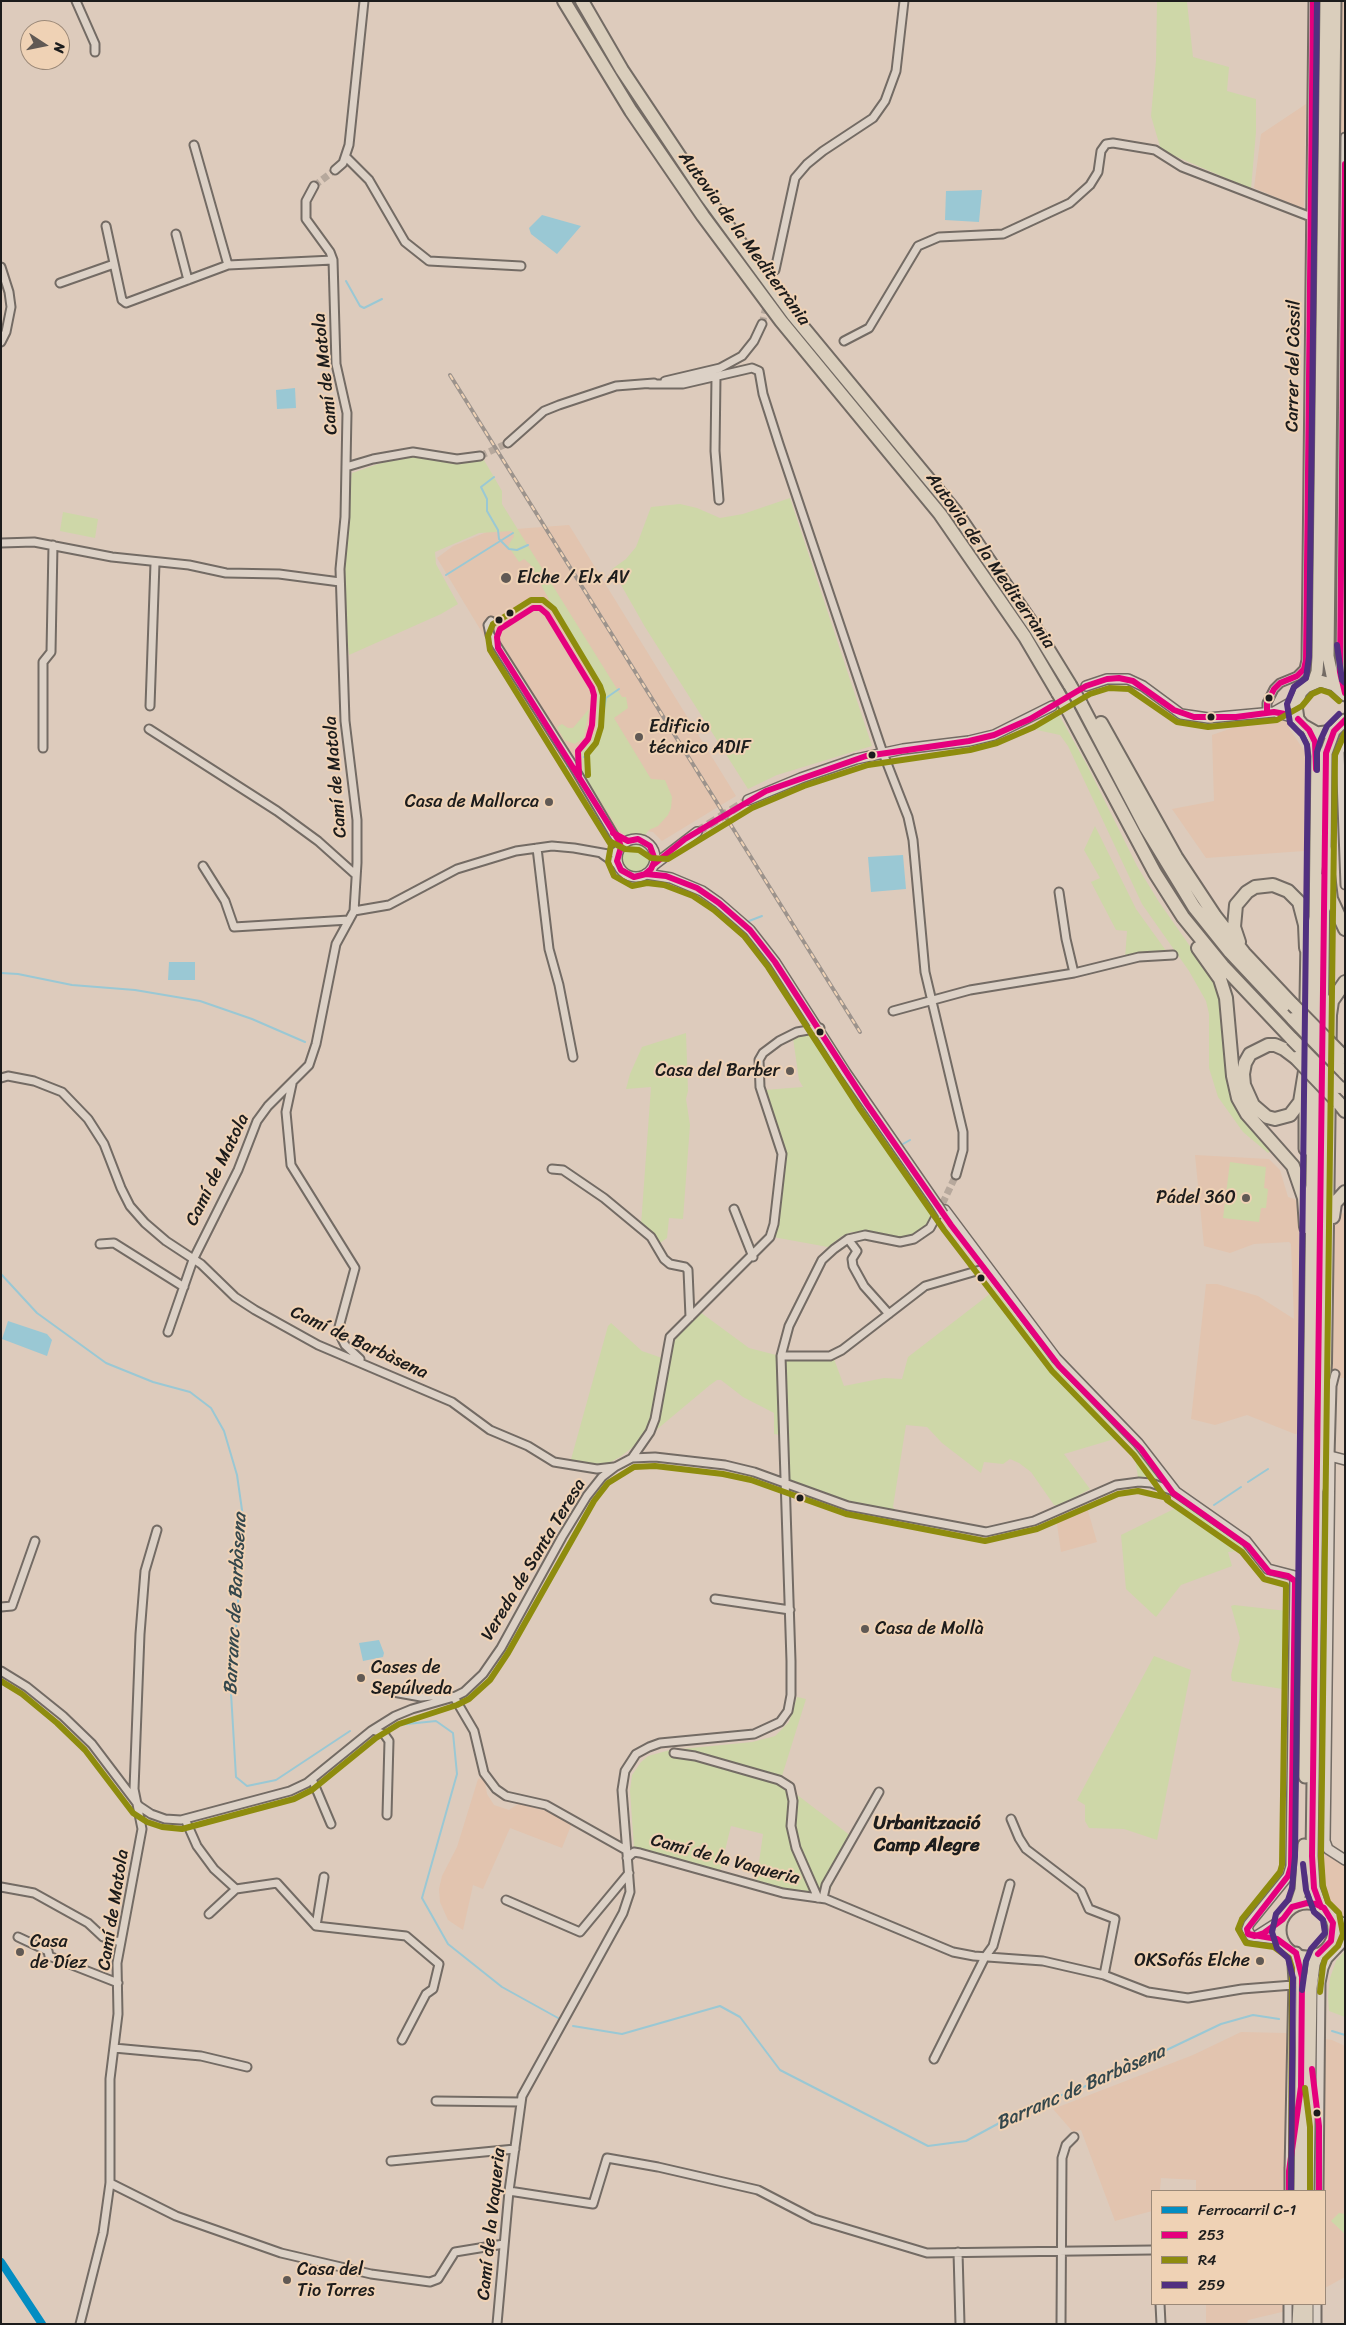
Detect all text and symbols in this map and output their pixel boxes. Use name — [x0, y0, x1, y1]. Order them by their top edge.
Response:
north arrow — [20, 20, 70, 70]
text: N — [46, 41, 72, 55]
street label: Autovia de la Mediterrània — [673, 148, 815, 330]
street label: Carrer del Còssil — [1282, 300, 1306, 432]
street label: Camí de Matola — [309, 312, 343, 436]
street label: Autovia de la Mediterrània — [921, 469, 1059, 653]
place label: Elche / Elx AV — [517, 567, 630, 589]
marker: Elche / Elx AV — [499, 571, 513, 585]
unlabelled marker — [505, 608, 515, 618]
unlabelled marker — [494, 615, 504, 625]
unlabelled marker — [1264, 693, 1274, 703]
unlabelled marker — [1206, 712, 1216, 722]
street label: Camí de Matola — [320, 715, 352, 839]
place label: Edificio técnico ADIF — [649, 716, 751, 759]
marker: Edificio técnico ADIF — [633, 731, 645, 743]
unlabelled marker — [867, 750, 877, 760]
place label: Casa de Mallorca — [405, 791, 539, 813]
marker: Casa de Mallorca — [543, 796, 555, 808]
unlabelled marker — [815, 1027, 825, 1037]
place label: Casa del Barber — [655, 1060, 780, 1082]
marker: Casa del Barber — [784, 1065, 796, 1077]
street label: Camí de Matola — [182, 1110, 254, 1230]
place label: Pádel 360 — [1156, 1187, 1236, 1209]
marker: Pádel 360 — [1240, 1192, 1252, 1204]
unlabelled marker — [976, 1273, 986, 1283]
street label: Camí de Barbàsena — [287, 1302, 431, 1384]
street label: Vereda de Santa Teresa — [477, 1475, 591, 1645]
unlabelled marker — [795, 1493, 805, 1503]
water label: Barranc de Barbàsena — [220, 1512, 252, 1696]
place label: Casa de Mollà — [875, 1618, 984, 1640]
marker: Casa de Mollà — [859, 1623, 871, 1635]
place label: Cases de Sepúlveda — [371, 1657, 452, 1700]
marker: Cases de Sepúlveda — [355, 1672, 367, 1684]
district label: Urbanització Camp Alegre — [874, 1813, 980, 1857]
street label: Camí de la Vaqueria — [648, 1830, 802, 1890]
street label: Camí de Matola — [94, 1848, 134, 1972]
place label: Casa de Díez — [30, 1931, 87, 1974]
marker: Casa de Díez — [14, 1946, 26, 1958]
place label: OKSofás Elche — [1134, 1950, 1250, 1972]
marker: OKSofás Elche — [1254, 1955, 1266, 1967]
water label: Barranc de Barbàsena — [993, 2040, 1169, 2136]
unlabelled marker — [1312, 2108, 1322, 2118]
street label: Camí de la Vaqueria — [473, 2147, 511, 2301]
legend — [1151, 2190, 1326, 2305]
text: Ferrocarril C-1 — [1198, 2197, 1296, 2223]
text: 253 — [1198, 2222, 1224, 2248]
text: R4 — [1198, 2247, 1216, 2273]
place label: Casa del Tio Torres — [297, 2259, 375, 2302]
text: 259 — [1198, 2272, 1225, 2298]
marker: Casa del Tio Torres — [281, 2274, 293, 2286]

